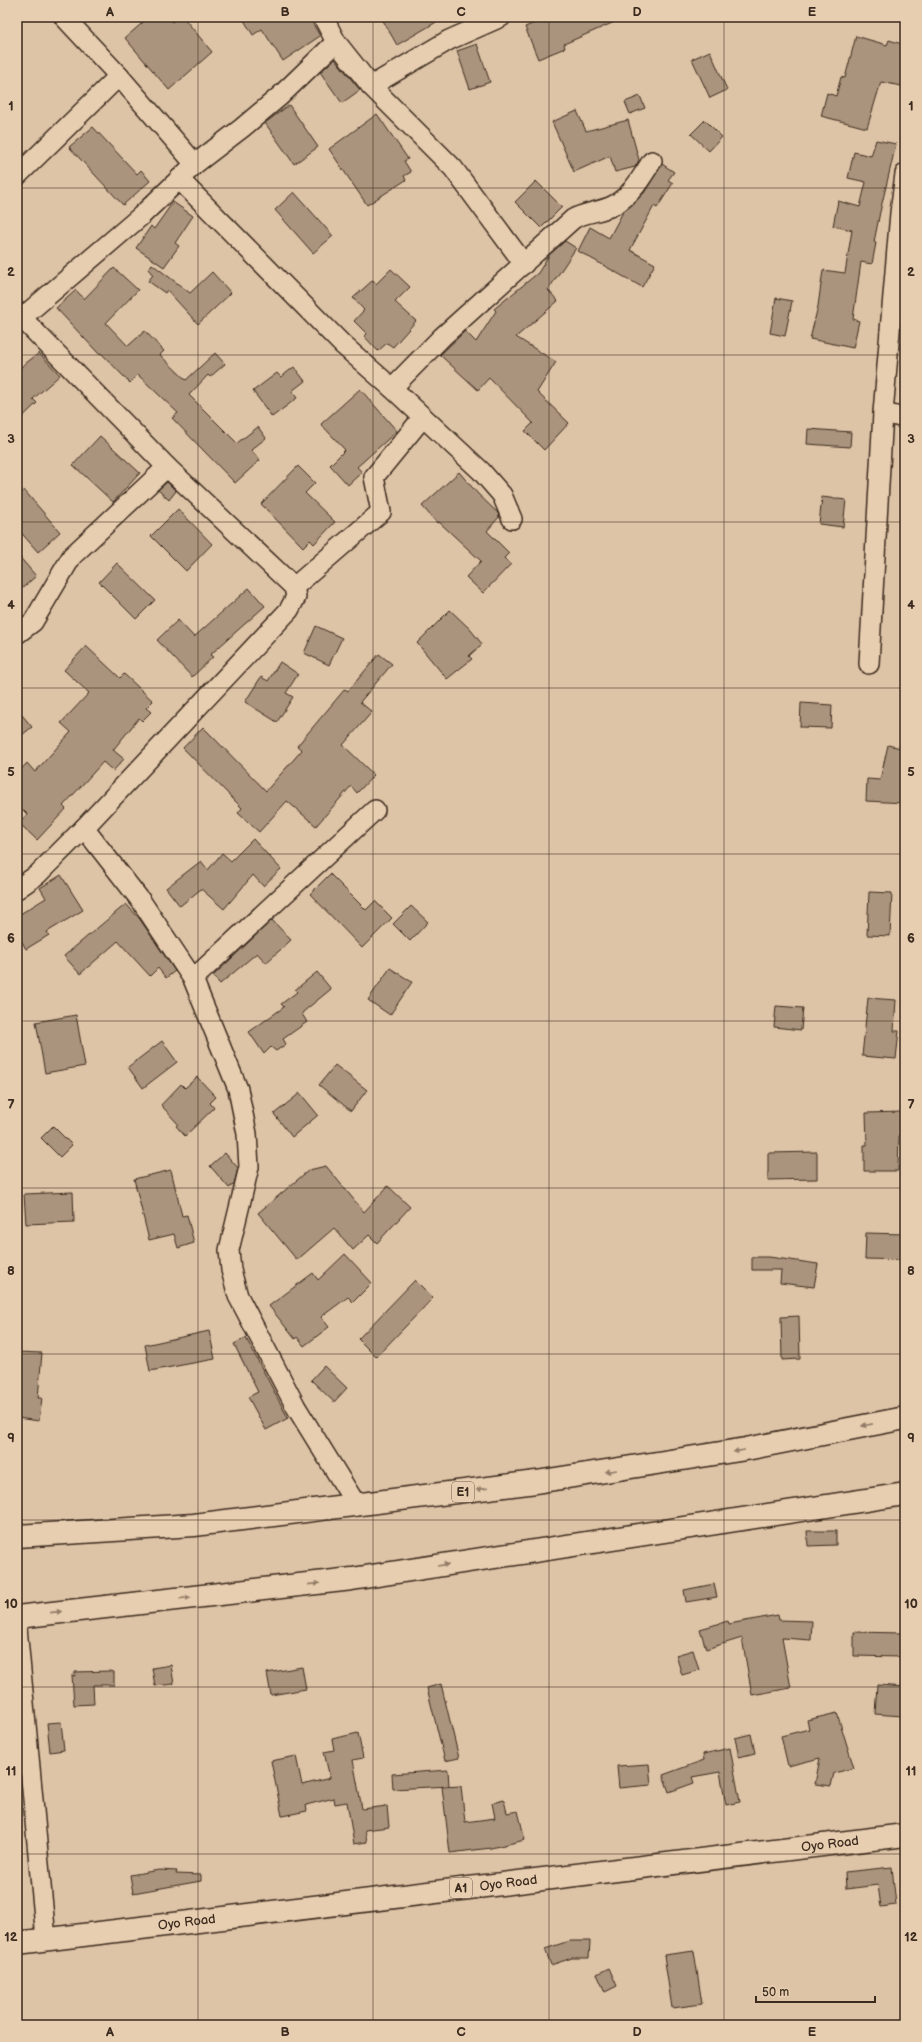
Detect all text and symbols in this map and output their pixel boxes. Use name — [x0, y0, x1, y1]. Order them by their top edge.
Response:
text: A — [105, 4, 114, 20]
text: B — [280, 4, 290, 20]
text: C — [456, 4, 466, 20]
text: D — [632, 4, 642, 20]
text: E — [808, 4, 817, 20]
text: 1 — [8, 98, 14, 114]
text: 1 — [908, 98, 914, 114]
text: 2 — [7, 264, 15, 280]
text: 2 — [907, 264, 915, 280]
text: 3 — [7, 431, 15, 447]
text: 3 — [907, 431, 915, 447]
text: 4 — [7, 597, 15, 613]
text: 4 — [907, 597, 915, 613]
text: 5 — [7, 764, 15, 780]
text: 5 — [907, 764, 915, 780]
text: 6 — [7, 930, 15, 946]
text: 6 — [907, 930, 915, 946]
text: 7 — [7, 1097, 15, 1113]
text: 7 — [907, 1097, 915, 1113]
text: 8 — [7, 1263, 15, 1279]
text: 8 — [907, 1263, 915, 1279]
one-way arrow — [861, 1423, 873, 1429]
text: 9 — [7, 1430, 15, 1446]
text: 9 — [907, 1430, 915, 1446]
one-way arrow — [733, 1448, 745, 1454]
one-way arrow — [605, 1468, 617, 1474]
road number: E1 — [452, 1482, 474, 1502]
one-way arrow — [476, 1486, 488, 1493]
one-way arrow — [437, 1562, 449, 1568]
one-way arrow — [308, 1580, 320, 1587]
one-way arrow — [179, 1595, 191, 1601]
text: 10 — [4, 1596, 18, 1612]
text: 10 — [904, 1596, 918, 1612]
one-way arrow — [50, 1609, 62, 1616]
text: 11 — [6, 1763, 16, 1779]
text: 11 — [906, 1763, 916, 1779]
street label: Oyo Road — [800, 1833, 860, 1856]
street label: Oyo Road — [479, 1872, 538, 1895]
road number: A1 — [450, 1878, 472, 1898]
street label: Oyo Road — [157, 1911, 216, 1934]
text: 12 — [4, 1929, 18, 1945]
text: 12 — [904, 1929, 918, 1945]
scale bar — [756, 1978, 875, 2004]
text: 50 m — [762, 1985, 789, 2000]
text: A — [105, 2024, 114, 2040]
text: B — [280, 2024, 290, 2040]
text: C — [456, 2024, 466, 2040]
text: D — [632, 2024, 642, 2040]
text: E — [808, 2024, 817, 2040]

